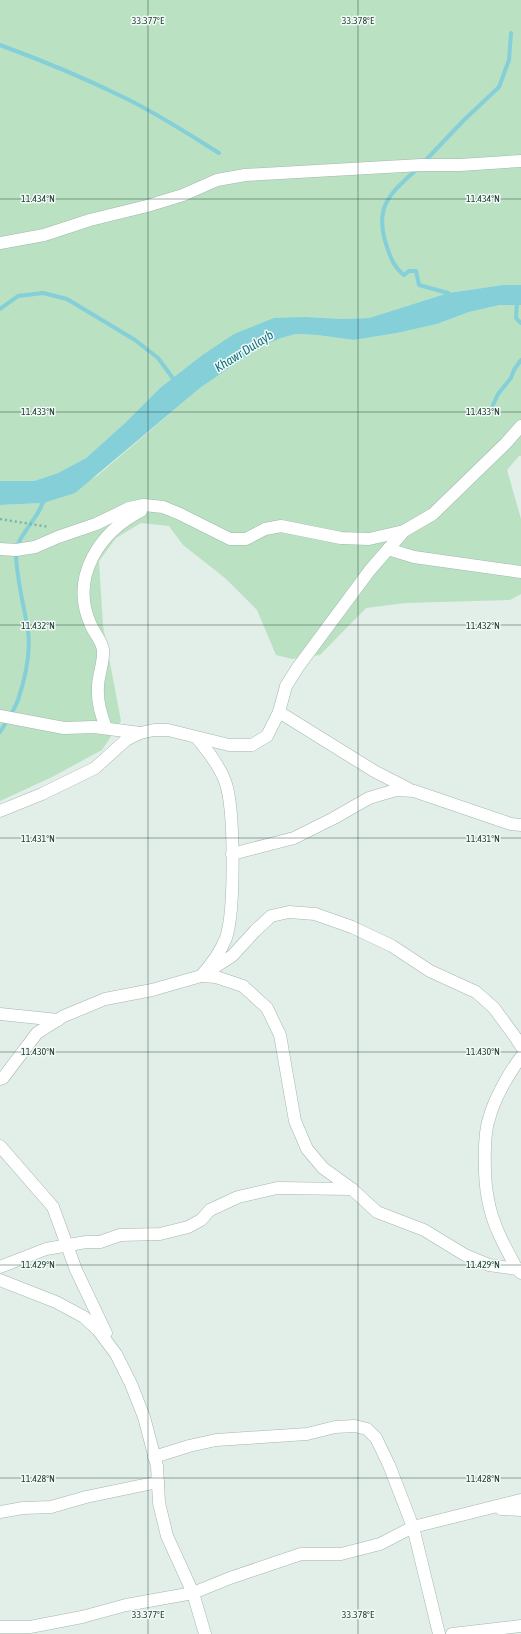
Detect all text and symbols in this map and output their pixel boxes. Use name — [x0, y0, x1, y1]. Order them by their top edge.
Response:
text: 33.377°E — [132, 15, 165, 26]
text: 33.378°E — [342, 15, 375, 26]
text: 11.434°N — [21, 193, 55, 204]
text: 11.434°N — [466, 193, 500, 204]
water label: Khawr Dulayb — [212, 327, 276, 375]
text: 11.433°N — [21, 406, 55, 417]
text: 11.433°N — [466, 406, 500, 417]
text: 11.432°N — [21, 620, 55, 631]
text: 11.432°N — [466, 620, 500, 631]
text: 11.431°N — [21, 833, 55, 844]
text: 11.431°N — [466, 833, 500, 844]
text: 11.430°N — [21, 1046, 55, 1057]
text: 11.430°N — [466, 1046, 500, 1057]
text: 11.429°N — [21, 1259, 55, 1270]
text: 11.429°N — [466, 1259, 500, 1270]
text: 11.428°N — [21, 1473, 55, 1484]
text: 11.428°N — [466, 1473, 500, 1484]
text: 33.377°E — [132, 1609, 165, 1620]
text: 33.378°E — [342, 1609, 375, 1620]

